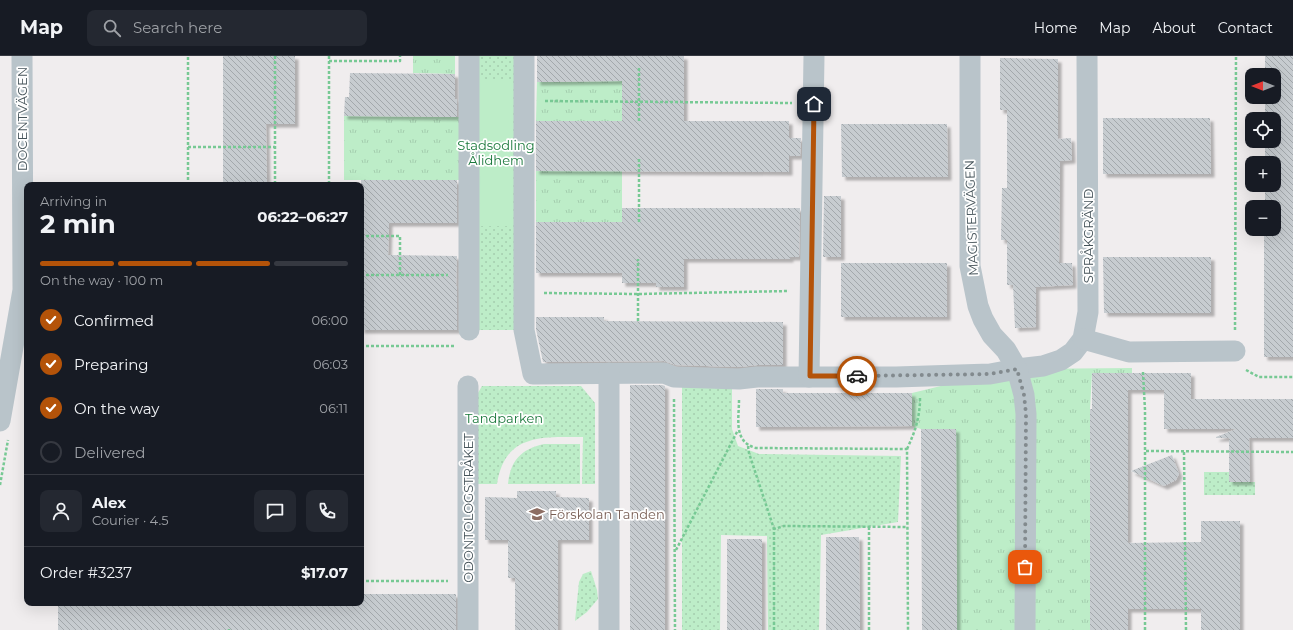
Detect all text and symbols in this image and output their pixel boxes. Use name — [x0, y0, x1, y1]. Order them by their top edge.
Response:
search box — [87, 10, 367, 46]
text: Map — [20, 16, 63, 39]
icon: search — [101, 17, 123, 39]
text: Search here — [133, 18, 222, 37]
text: Home — [1034, 19, 1077, 37]
text: Map — [1099, 19, 1130, 37]
text: About — [1152, 19, 1196, 37]
text: Contact — [1218, 19, 1273, 37]
street label: DOCENTVÄGEN — [14, 67, 30, 171]
north arrow — [1245, 68, 1281, 104]
map controls — [1245, 68, 1281, 236]
pin — [797, 87, 831, 121]
icon: home — [803, 93, 825, 115]
button: locate — [1245, 112, 1281, 148]
park label: Stadsodling Ålidhem — [457, 137, 535, 168]
button: + — [1245, 156, 1281, 192]
street label: MAGISTERVÄGEN — [961, 160, 981, 276]
street label: SPRÅKGRÄND — [1080, 188, 1096, 283]
text: Arriving in — [40, 193, 107, 209]
button: − — [1245, 200, 1281, 236]
text: 06:22–06:27 — [257, 207, 348, 226]
text: 2 min — [40, 208, 116, 240]
text: On the way · 100 m — [40, 272, 163, 288]
icon: check — [40, 309, 62, 331]
text: Confirmed — [74, 311, 154, 330]
text: 06:00 — [312, 312, 348, 328]
icon: check — [40, 353, 62, 375]
text: Preparing — [74, 355, 149, 374]
text: 06:03 — [313, 356, 348, 372]
courier — [837, 356, 877, 396]
icon: car — [846, 365, 868, 387]
icon: check — [40, 397, 62, 419]
text: On the way — [74, 399, 159, 418]
text: 06:11 — [319, 400, 348, 416]
park label: Tandparken — [465, 410, 543, 426]
street label: ODONTOLOGSTRÅKET — [460, 433, 476, 583]
text: Delivered — [74, 443, 146, 462]
button: person — [40, 490, 82, 532]
button: chat — [254, 490, 296, 532]
button: phone — [306, 490, 348, 532]
text: Alex — [92, 493, 126, 512]
school or university icon: Förskolan Tanden — [528, 505, 546, 523]
place label: Förskolan Tanden — [549, 506, 665, 522]
text: Courier · 4.5 — [92, 512, 169, 528]
pin — [1008, 550, 1042, 584]
icon: bag — [1014, 556, 1036, 578]
text: Order #3237 — [40, 563, 132, 582]
text: $17.07 — [301, 563, 348, 582]

